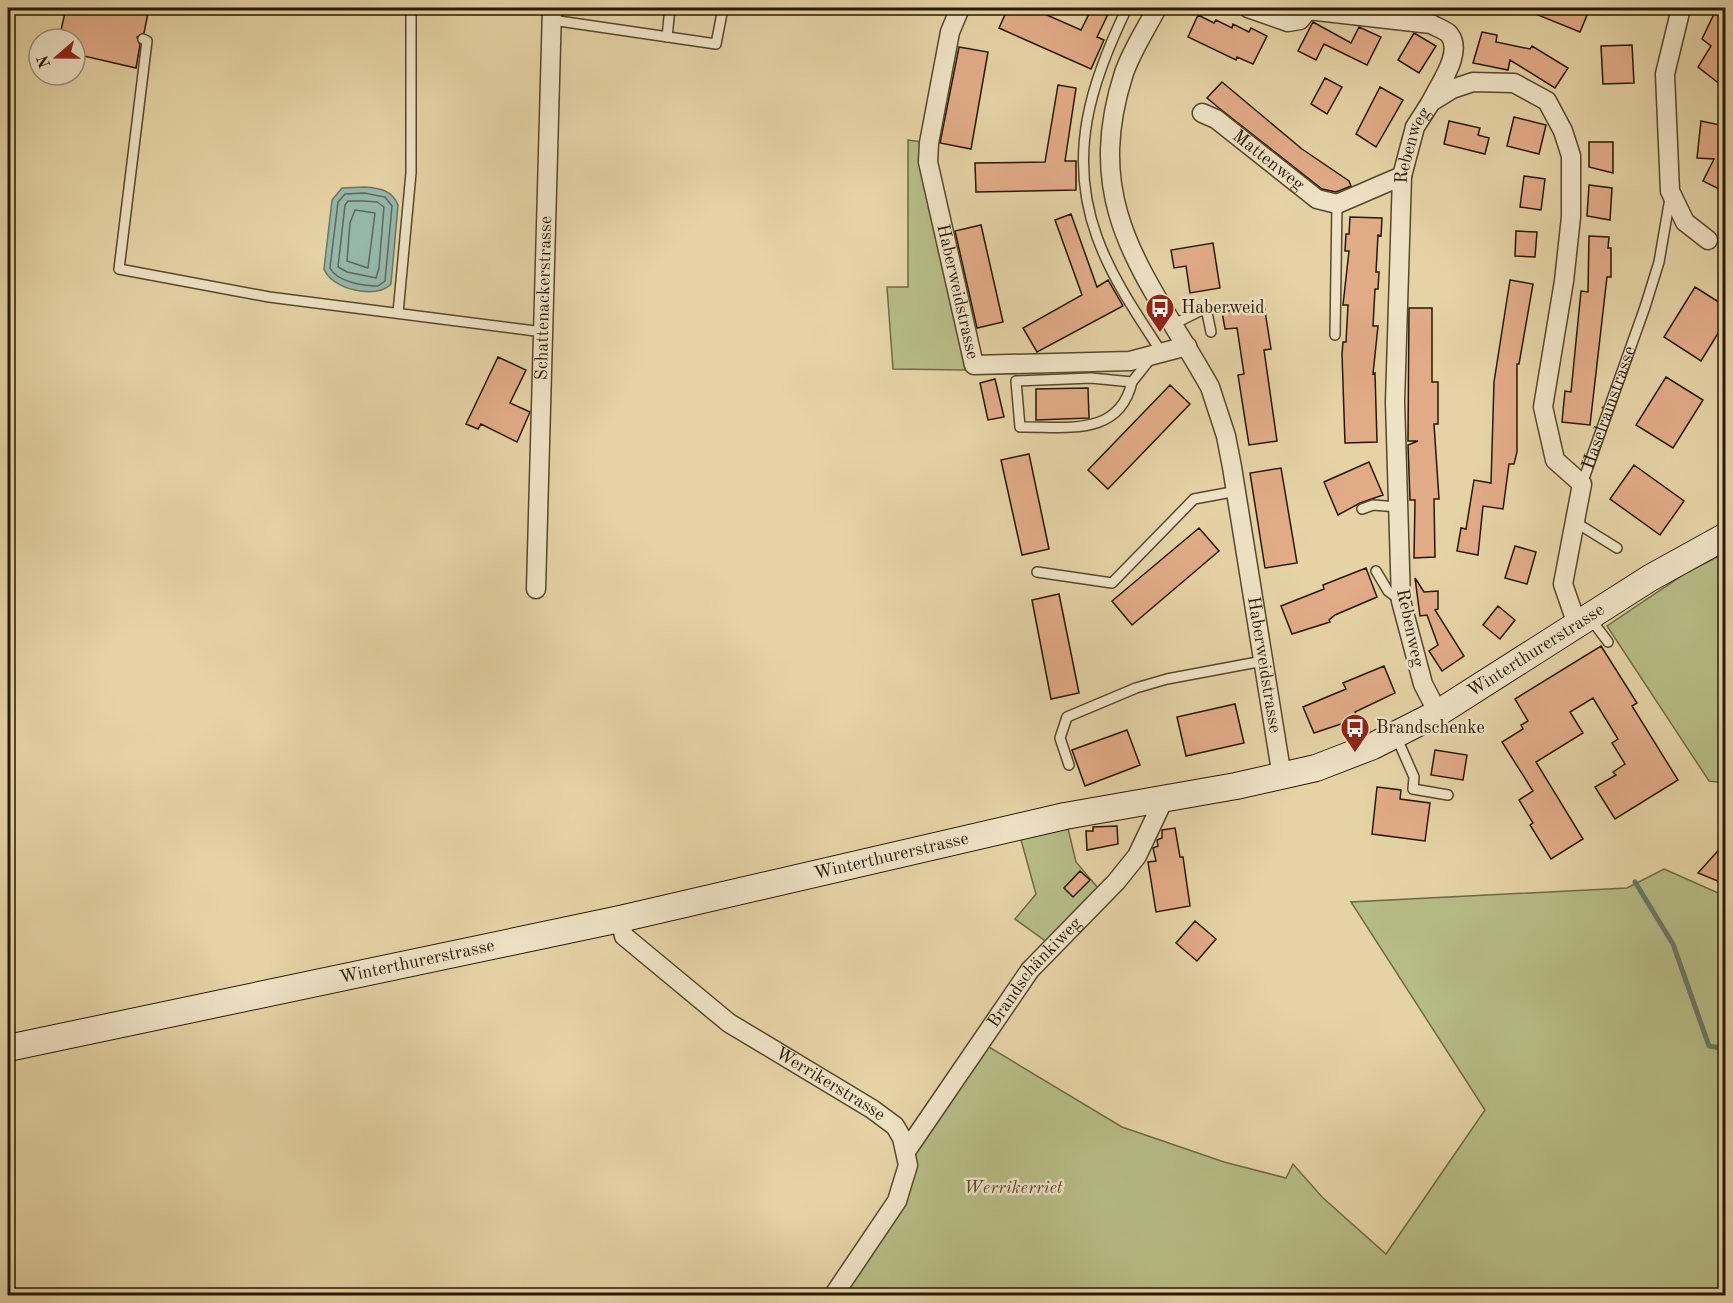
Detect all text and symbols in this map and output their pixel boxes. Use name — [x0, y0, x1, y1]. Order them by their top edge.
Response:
north arrow — [27, 27, 87, 87]
text: N — [35, 52, 54, 70]
street label: Rebenweg — [1393, 104, 1434, 184]
street label: Mattenweg — [1229, 127, 1308, 194]
street label: Schattenackerstrasse — [533, 216, 555, 381]
street label: Haberweidstrasse — [933, 222, 981, 361]
bus stop icon: Haberweid — [1144, 292, 1176, 334]
place label: Haberweid — [1181, 299, 1265, 317]
street label: Haselrainstrasse — [1579, 344, 1639, 472]
street label: Rebenweg — [1393, 587, 1427, 669]
street label: Haberweidstrasse — [1244, 595, 1284, 734]
street label: Winterthurerstrasse — [1464, 601, 1608, 701]
bus stop icon: Brandschenke — [1339, 712, 1371, 754]
place label: Brandschenke — [1376, 719, 1485, 737]
street label: Winterthurerstrasse — [812, 830, 970, 883]
street label: Brandschänkiweg — [984, 914, 1085, 1031]
street label: Winterthurerstrasse — [338, 937, 496, 987]
street label: Werrikerstrasse — [772, 1044, 888, 1124]
park label: Werrikerriet — [963, 1179, 1063, 1197]

